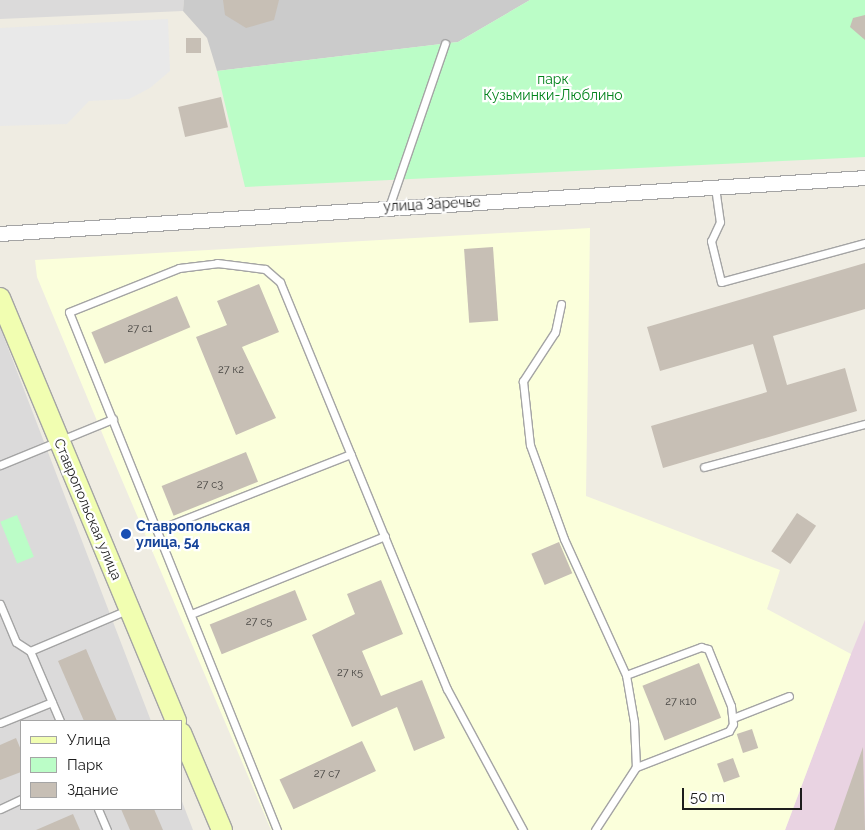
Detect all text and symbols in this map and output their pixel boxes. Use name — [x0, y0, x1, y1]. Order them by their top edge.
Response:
park label: парк Кузьминки-Люблино — [483, 71, 623, 104]
street label: улица Заречье — [383, 193, 481, 215]
house number: 27 с1 — [127, 322, 153, 336]
house number: 27 к2 — [218, 363, 244, 377]
street label: Ставропольская улица — [50, 436, 126, 582]
house number: 27 с3 — [197, 478, 223, 492]
place label: Ставропольская улица, 54 — [136, 518, 250, 550]
marker: Ставропольская улица, 54 — [120, 528, 132, 540]
house number: 27 с5 — [246, 615, 272, 629]
house number: 27 к5 — [337, 666, 363, 680]
house number: 27 к10 — [665, 695, 697, 709]
legend — [20, 720, 182, 810]
text: Улица — [67, 731, 111, 749]
text: Парк — [67, 756, 103, 774]
house number: 27 с7 — [314, 767, 340, 781]
scale bar — [685, 778, 805, 810]
text: Здание — [67, 781, 118, 799]
text: 50 m — [690, 788, 725, 806]

